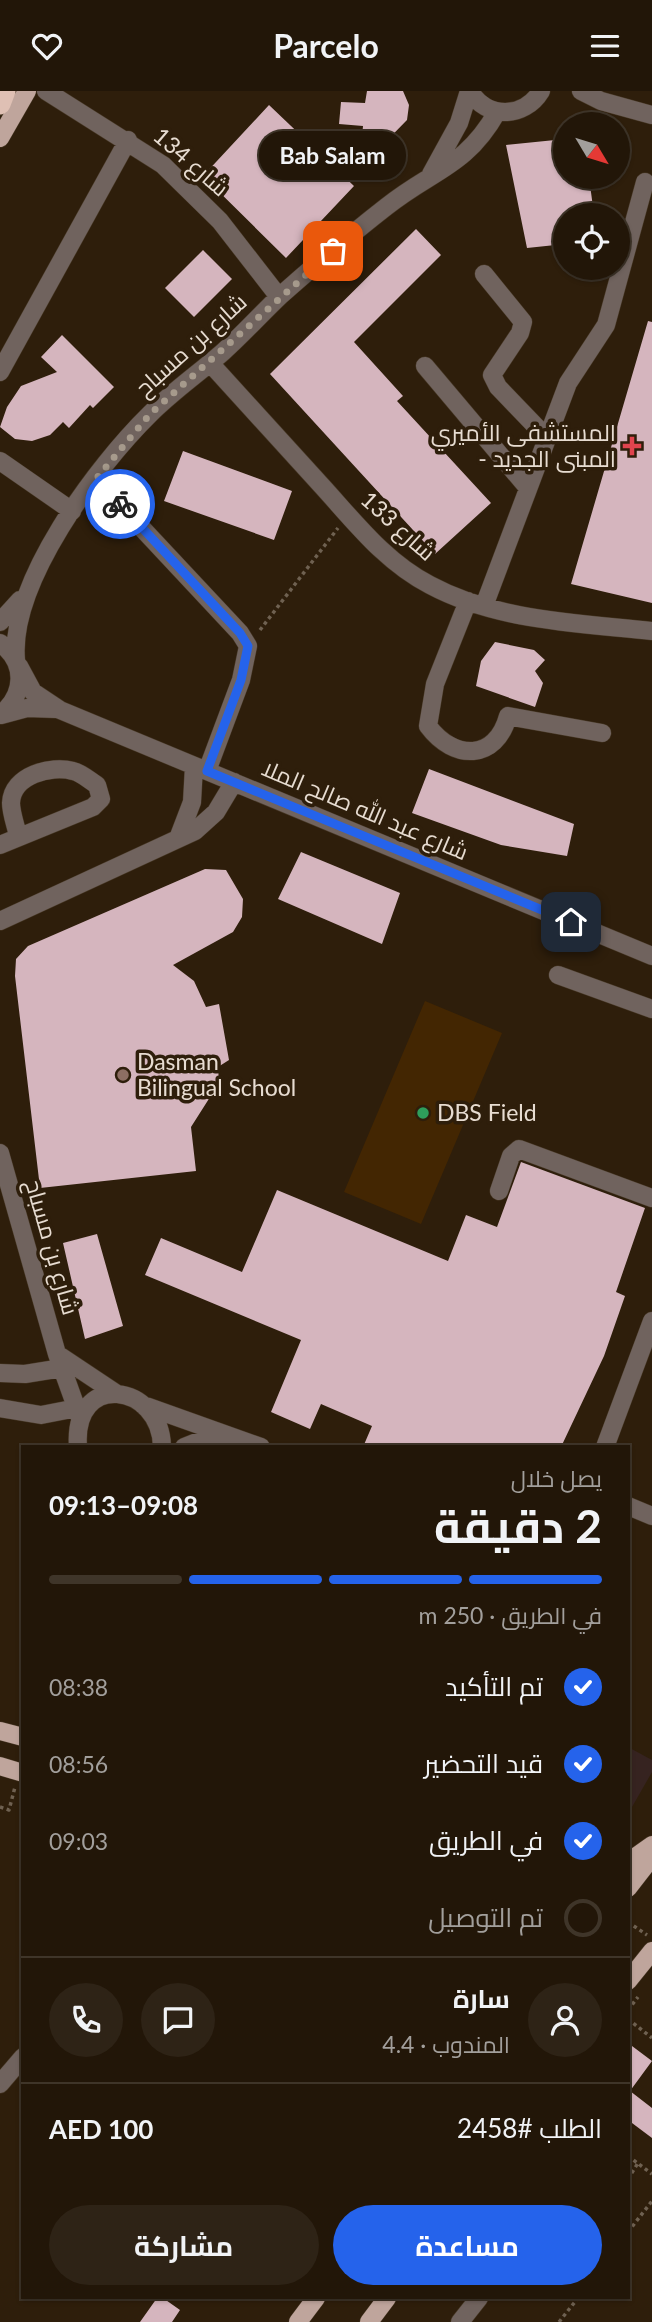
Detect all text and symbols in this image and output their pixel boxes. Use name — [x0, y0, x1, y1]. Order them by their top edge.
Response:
text: Parcelo — [273, 26, 379, 65]
icon: heart — [28, 27, 66, 65]
icon: menu — [586, 27, 624, 65]
north arrow — [553, 112, 630, 189]
map controls — [553, 112, 630, 280]
street label: شارع 134 — [146, 121, 235, 204]
callout: Bab Salam — [260, 132, 406, 181]
text: Bab Salam — [279, 141, 386, 169]
button: locate — [553, 203, 630, 280]
pin — [303, 221, 363, 281]
icon: bag — [314, 232, 352, 270]
street label: شارع بن مسباح — [129, 287, 254, 404]
place label: المستشفى الأميري - المبنى الجديد — [431, 418, 616, 473]
marker: المستشفى الأميري - المبنى الجديد — [622, 436, 642, 456]
courier — [85, 469, 155, 539]
icon: bike — [101, 485, 139, 523]
street label: شارع 133 — [354, 485, 442, 568]
street label: شارع عبد الله صالح الملا — [257, 753, 473, 868]
pin — [541, 892, 601, 952]
icon: home — [552, 903, 590, 941]
place label: Dasman Bilingual School — [137, 1047, 296, 1101]
marker: Dasman Bilingual School — [115, 1067, 131, 1083]
place label: DBS Field — [437, 1098, 537, 1126]
marker: DBS Field — [415, 1105, 431, 1121]
street label: شارع بن مسباح — [17, 1176, 86, 1319]
text: يصل خلال — [511, 1464, 602, 1492]
text: 09:08–09:13 — [49, 1489, 198, 1521]
text: 2 دقيقة — [434, 1498, 602, 1553]
text: في الطريق · 250 m — [419, 1601, 602, 1629]
icon: check — [564, 1668, 602, 1706]
text: تم التأكيد — [445, 1670, 543, 1702]
text: 08:38 — [49, 1673, 108, 1701]
icon: check — [564, 1745, 602, 1783]
text: قيد التحضير — [424, 1747, 543, 1779]
text: 08:56 — [49, 1750, 108, 1778]
icon: check — [564, 1822, 602, 1860]
text: في الطريق — [429, 1824, 543, 1856]
text: 09:03 — [49, 1827, 108, 1855]
text: تم التوصيل — [428, 1901, 543, 1933]
text: سارة — [453, 1982, 510, 2014]
button: phone — [49, 1983, 123, 2057]
button: chat — [141, 1983, 215, 2057]
button: person — [528, 1983, 602, 2057]
text: المندوب · 4.4 — [382, 2030, 510, 2058]
text: الطلب #2458 — [457, 2112, 602, 2144]
text: AED 100 — [49, 2113, 153, 2145]
button: مشاركة — [49, 2205, 319, 2285]
button: مساعدة — [333, 2205, 602, 2285]

